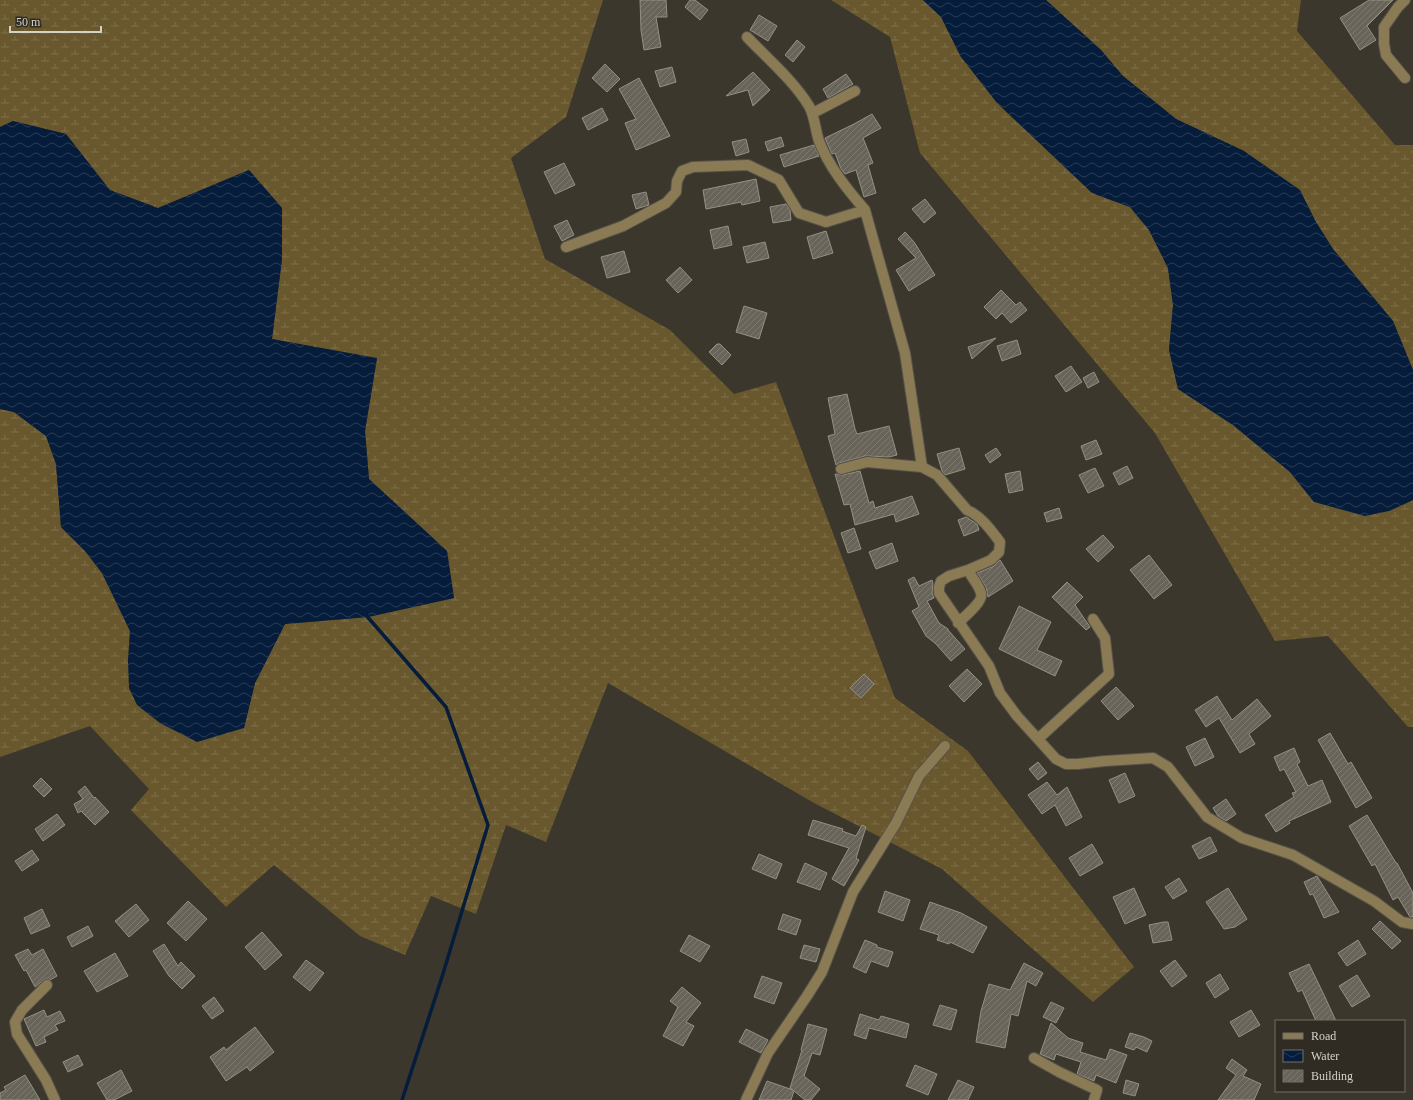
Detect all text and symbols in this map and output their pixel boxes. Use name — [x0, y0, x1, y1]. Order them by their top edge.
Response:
scale bar — [10, 8, 101, 34]
text: 50 m — [16, 15, 41, 29]
legend — [1275, 1020, 1405, 1092]
text: Road — [1311, 1029, 1336, 1043]
text: Water — [1311, 1049, 1339, 1063]
text: Building — [1311, 1069, 1353, 1083]

